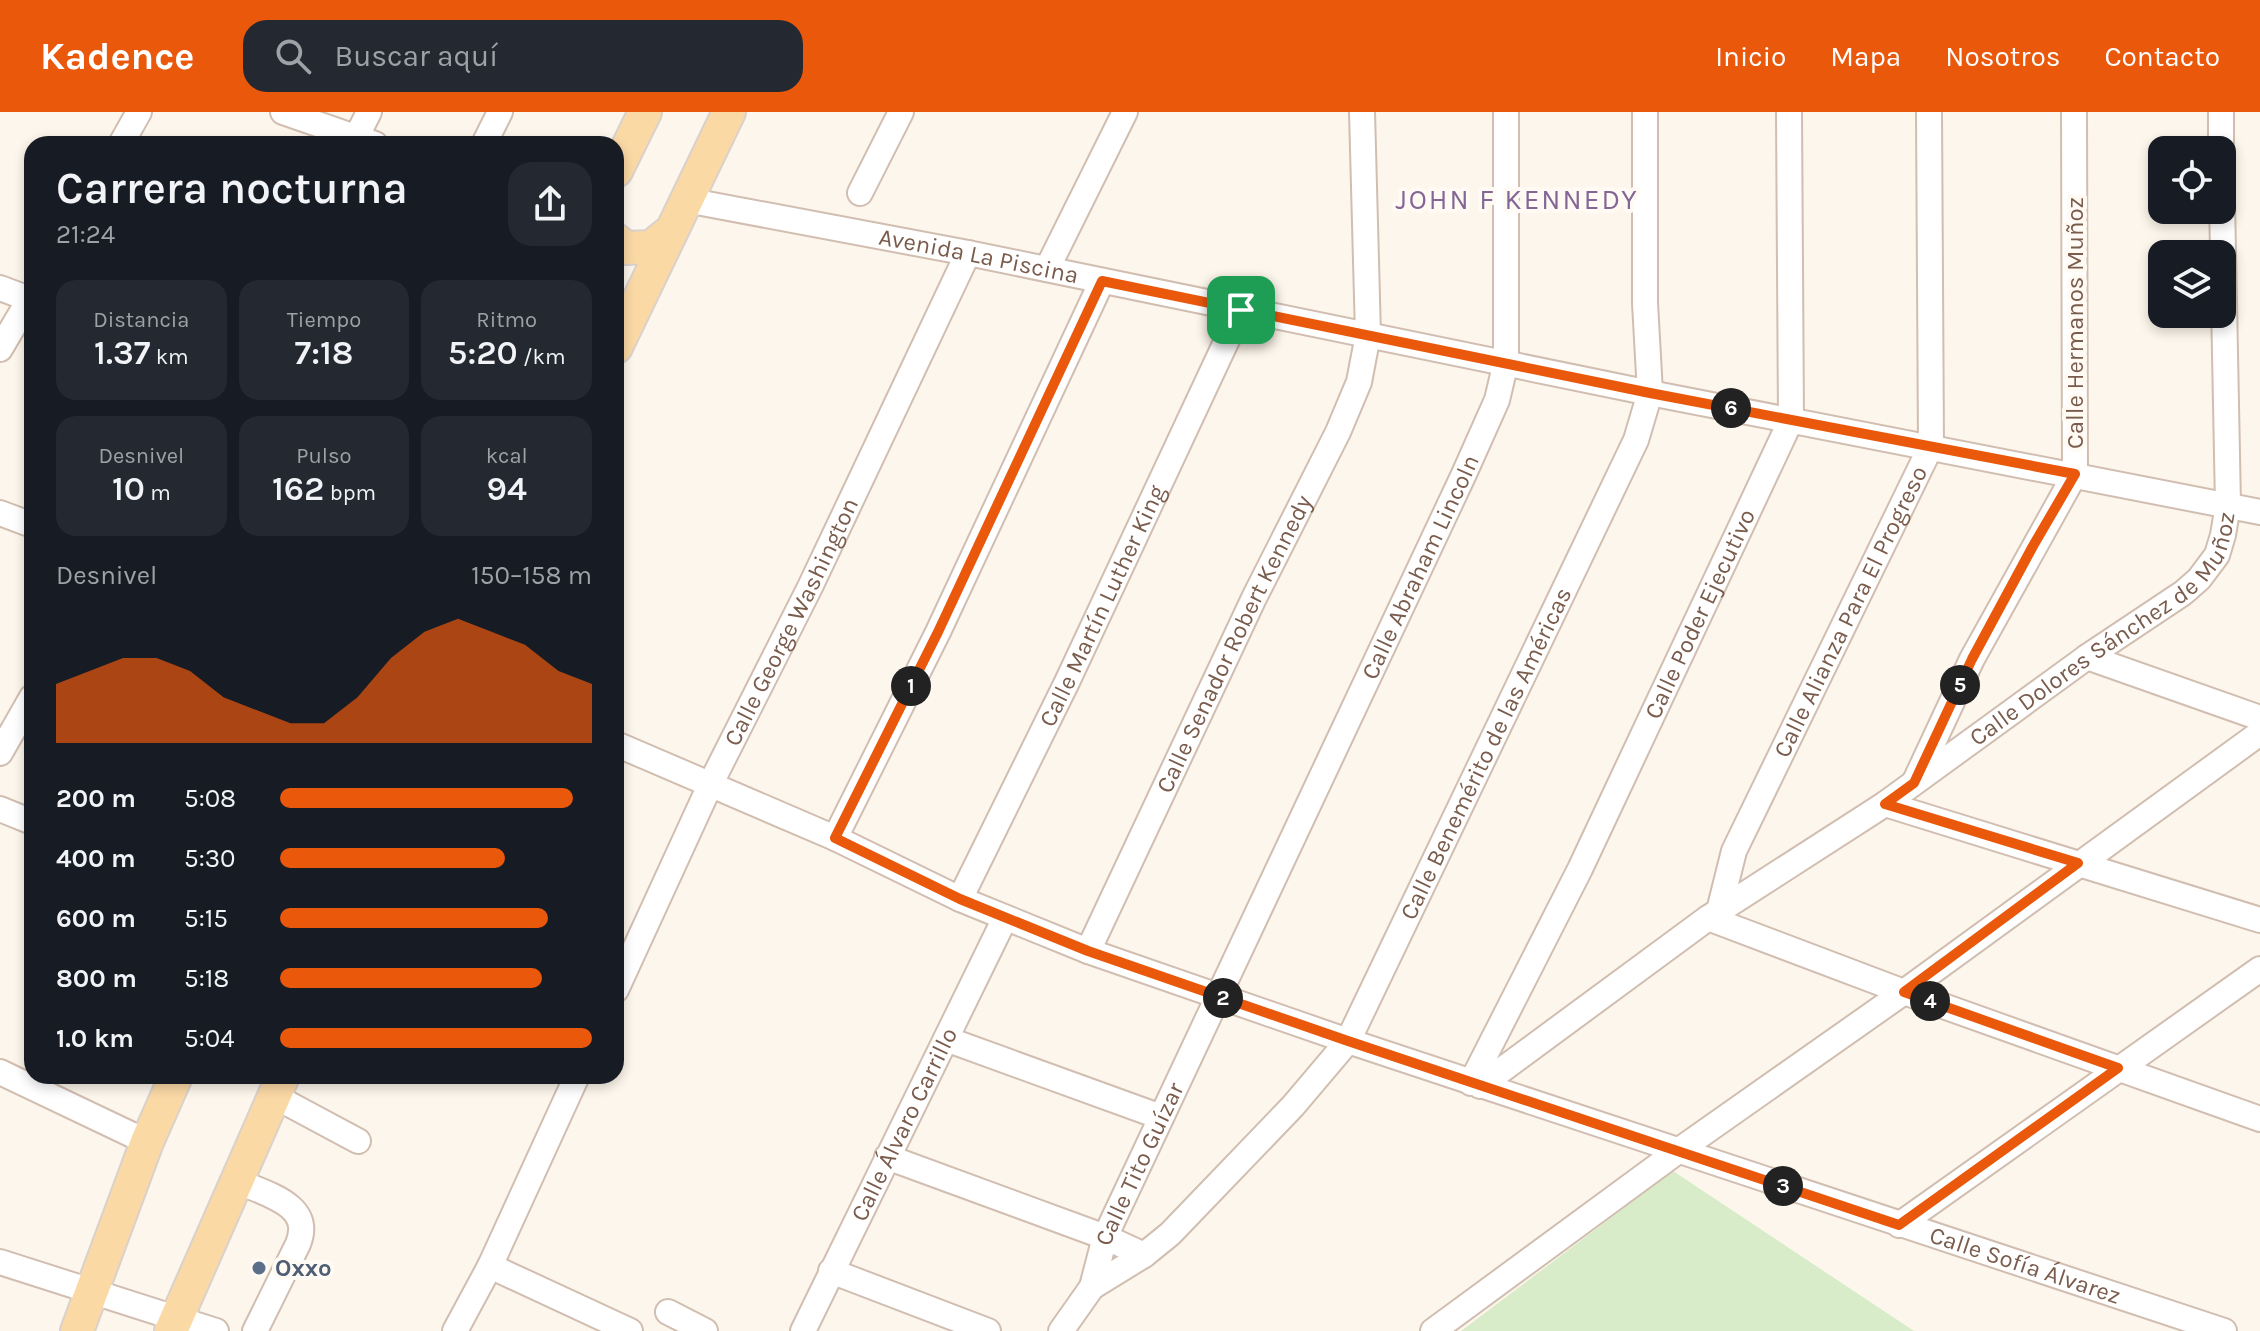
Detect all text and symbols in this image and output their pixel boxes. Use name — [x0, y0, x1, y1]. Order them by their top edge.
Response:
search box — [243, 20, 803, 92]
text: Kadence — [40, 34, 195, 79]
icon: search — [271, 34, 315, 78]
text: Buscar aquí — [335, 38, 498, 74]
text: Inicio — [1715, 40, 1786, 73]
text: Mapa — [1830, 40, 1901, 73]
text: Nosotros — [1945, 40, 2060, 73]
text: Contacto — [2104, 40, 2220, 73]
map controls — [2148, 136, 2236, 328]
button: locate — [2148, 136, 2236, 224]
button: share — [508, 162, 592, 246]
text: Carrera nocturna — [56, 163, 408, 214]
district label: JOHN F KENNEDY — [1395, 183, 1639, 216]
street label: Calle Hermanos Muñoz — [2061, 197, 2089, 449]
text: 21:24 — [56, 219, 115, 250]
street label: Avenida La Piscina — [877, 223, 1081, 289]
button: layers — [2148, 240, 2236, 328]
pin — [1207, 276, 1275, 344]
icon: arrive — [1219, 288, 1263, 332]
text: Distancia — [93, 307, 189, 333]
text: Tiempo — [287, 307, 361, 333]
text: Ritmo — [476, 307, 537, 333]
text: 1.37 — [94, 333, 150, 373]
text: 7:18 — [294, 333, 354, 373]
text: 5:20 — [448, 333, 518, 373]
text: km — [150, 344, 189, 370]
text: /km — [518, 344, 565, 370]
pin: 6 — [1711, 388, 1751, 428]
text: 6 — [1724, 395, 1738, 421]
text: Desnivel — [98, 443, 184, 469]
text: Pulso — [296, 443, 352, 469]
text: kcal — [486, 443, 528, 469]
street label: Calle Abraham Lincoln — [1355, 450, 1485, 684]
street label: Calle Alianza Para El Progreso — [1768, 461, 1933, 762]
text: 10 — [112, 469, 145, 509]
text: 162 — [272, 469, 324, 509]
text: 94 — [486, 469, 527, 509]
text: m — [145, 480, 171, 506]
text: bpm — [324, 480, 376, 506]
street label: Calle Martín Luther King — [1033, 480, 1171, 731]
street label: Calle Senador Robert Kennedy — [1150, 490, 1318, 797]
street label: Calle George Washington — [718, 493, 864, 750]
street label: Calle Poder Ejecutivo — [1639, 505, 1761, 723]
street label: Calle Dolores Sánchez de Muñoz — [1964, 510, 2241, 752]
text: Desnivel — [56, 560, 157, 591]
text: 150–158 m — [471, 560, 592, 591]
street label: Calle Benemérito de las Américas — [1394, 583, 1577, 924]
pin: 5 — [1940, 665, 1980, 705]
pin: 1 — [891, 666, 931, 706]
text: 5 — [1954, 672, 1966, 698]
text: 1 — [907, 673, 915, 699]
text: 200 m — [56, 783, 136, 814]
text: 5:08 — [184, 783, 236, 814]
text: 400 m — [56, 843, 136, 874]
text: 5:30 — [184, 843, 235, 874]
text: 600 m — [56, 903, 136, 934]
text: 5:15 — [184, 903, 228, 934]
text: 800 m — [56, 963, 137, 994]
text: 5:18 — [184, 963, 229, 994]
pin: 2 — [1203, 978, 1243, 1018]
pin: 4 — [1910, 981, 1950, 1021]
text: 2 — [1216, 985, 1230, 1011]
text: 4 — [1923, 988, 1937, 1014]
text: 1.0 km — [56, 1023, 134, 1054]
text: 5:04 — [184, 1023, 235, 1054]
street label: Calle Álvaro Carrillo — [845, 1023, 963, 1226]
street label: Calle Tito Guízar — [1089, 1078, 1190, 1248]
pin: 3 — [1763, 1166, 1803, 1206]
text: 3 — [1776, 1173, 1790, 1199]
street label: Calle Sofía Álvarez — [1926, 1221, 2124, 1310]
place label: Oxxo — [275, 1254, 332, 1282]
marker: Oxxo — [250, 1259, 268, 1277]

